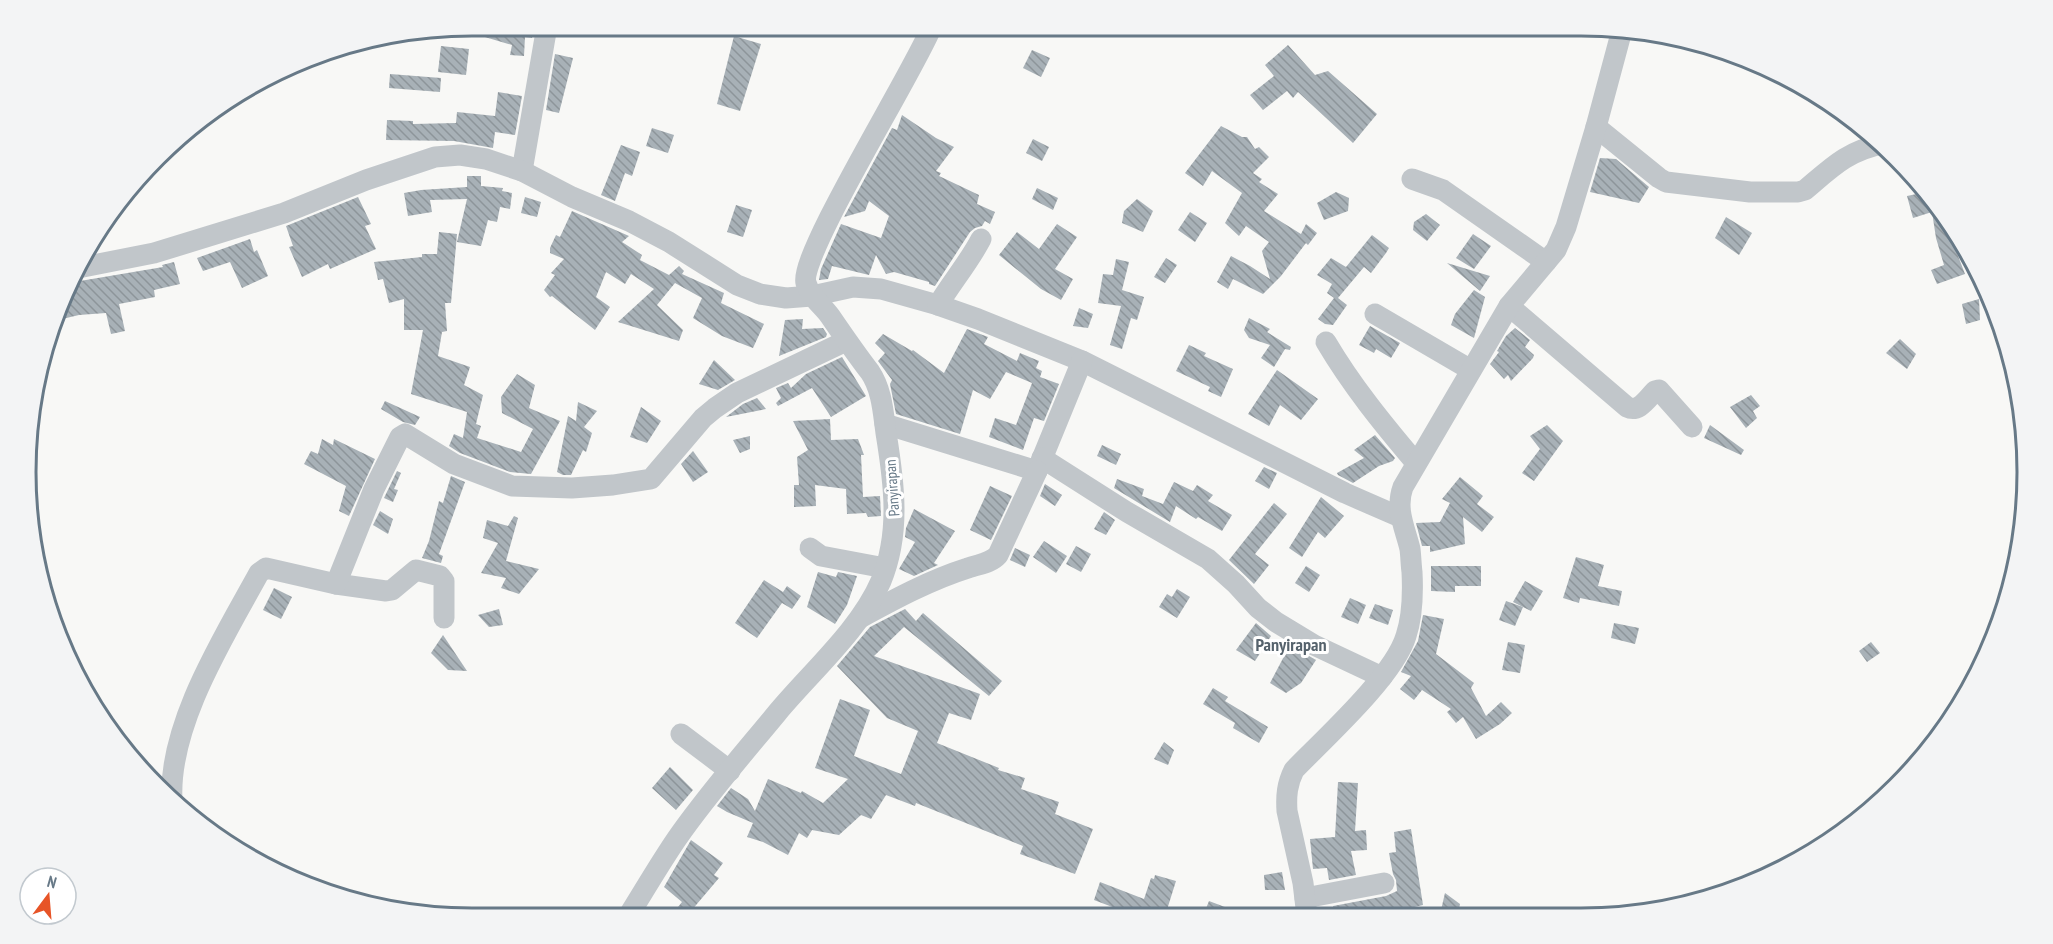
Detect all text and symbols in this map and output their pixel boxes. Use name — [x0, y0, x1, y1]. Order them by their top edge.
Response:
street label: Panyirapan — [881, 459, 903, 517]
district label: Panyirapan — [1255, 633, 1327, 656]
north arrow — [18, 866, 78, 926]
text: N — [45, 871, 59, 892]

